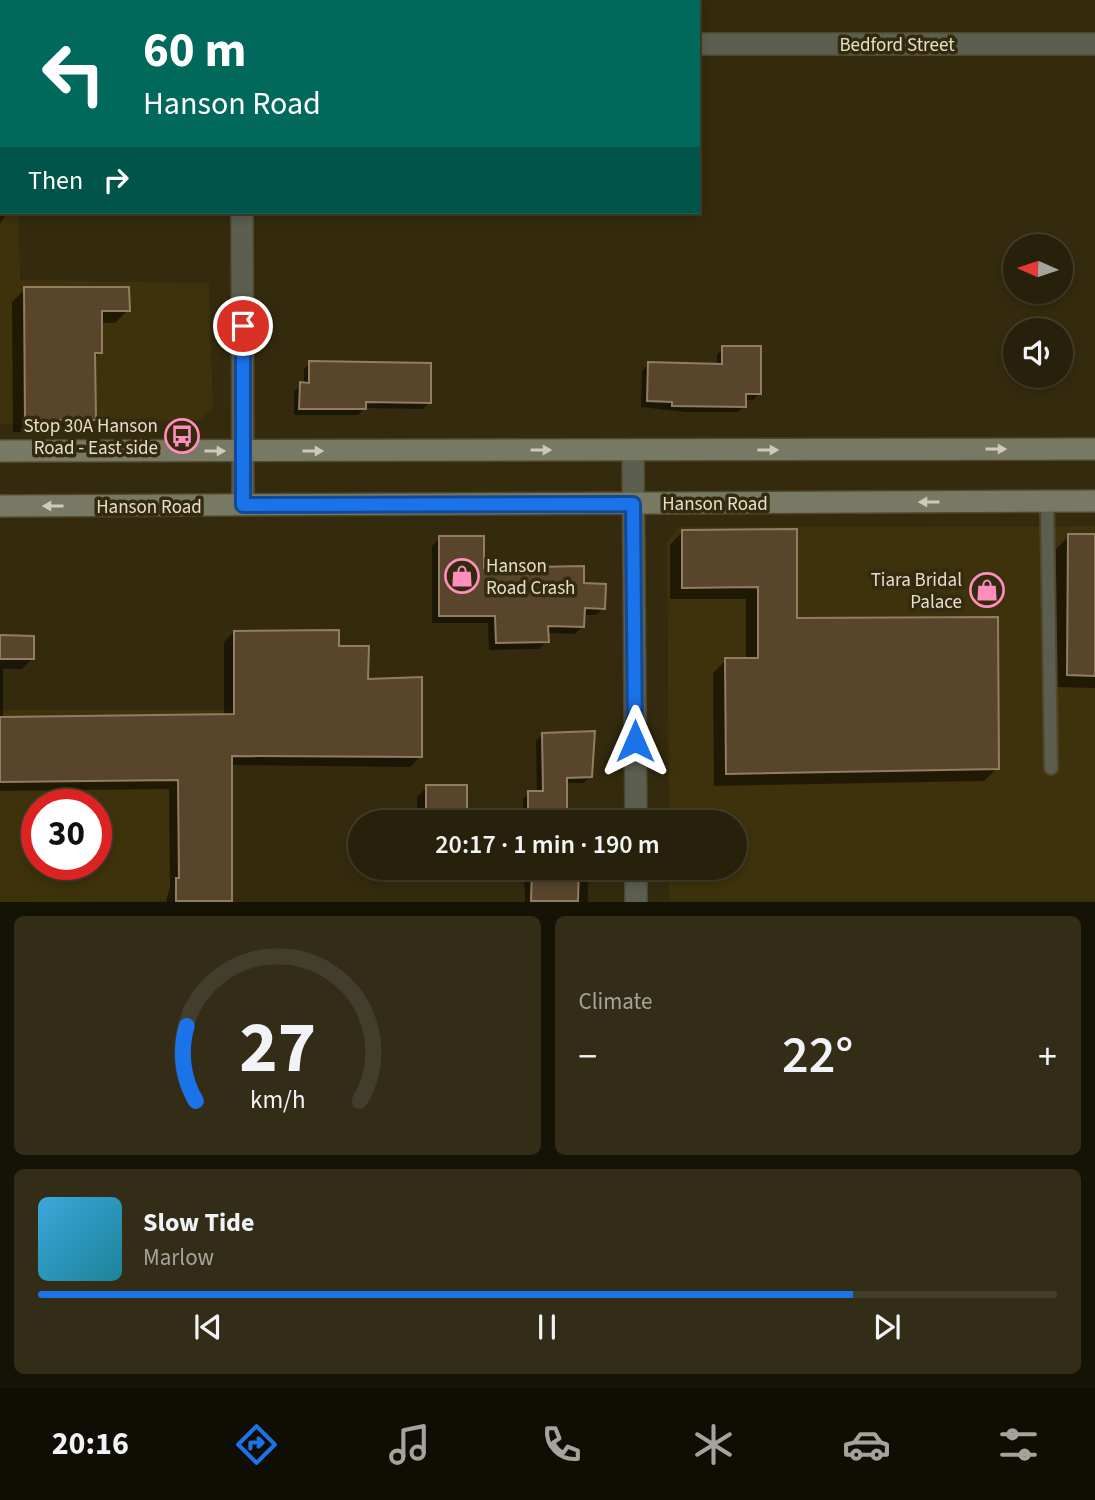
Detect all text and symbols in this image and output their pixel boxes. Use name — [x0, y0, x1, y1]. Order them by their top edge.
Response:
text: 60 m — [143, 16, 247, 86]
icon: left — [28, 28, 119, 119]
street label: Bedford Street — [839, 32, 955, 59]
text: Hanson Road — [143, 81, 321, 127]
icon: right — [97, 161, 135, 199]
text: Then — [28, 162, 83, 199]
north arrow — [1003, 234, 1073, 304]
map controls — [1003, 234, 1073, 388]
pin — [213, 296, 273, 356]
icon: arrive — [224, 307, 262, 345]
button: sound — [1003, 318, 1073, 388]
place label: Stop 30A Hanson Road - East side — [23, 413, 158, 462]
bus stop icon: Stop 30A Hanson Road - East side — [163, 417, 201, 455]
one-way arrow — [985, 443, 1007, 455]
one-way arrow — [530, 444, 552, 456]
one-way arrow — [757, 444, 779, 456]
one-way arrow — [204, 445, 226, 457]
one-way arrow — [302, 445, 324, 457]
street label: Hanson Road — [662, 491, 768, 518]
street label: Hanson Road — [96, 494, 202, 521]
one-way arrow — [918, 496, 940, 508]
one-way arrow — [41, 500, 63, 512]
place label: Hanson Road Crash — [486, 553, 575, 602]
shop icon: Hanson Road Crash — [443, 557, 481, 595]
place label: Tiara Bridal Palace — [871, 567, 962, 616]
shop icon: Tiara Bridal Palace — [968, 571, 1006, 609]
position arrow — [598, 704, 672, 778]
speed limit sign: 30 — [21, 789, 112, 880]
text: 20:17 · 1 min · 190 m — [435, 826, 660, 863]
text: Climate — [579, 985, 652, 1018]
text: 27 — [239, 997, 316, 1101]
text: 22° — [782, 1019, 853, 1093]
text: − — [579, 1030, 597, 1084]
text: + — [1038, 1030, 1057, 1084]
text: km/h — [250, 1082, 305, 1118]
text: Slow Tide — [143, 1204, 254, 1241]
text: Marlow — [143, 1241, 214, 1274]
icon: previous — [189, 1308, 227, 1346]
icon: pause — [528, 1308, 566, 1346]
icon: next — [868, 1308, 906, 1346]
icon: directions — [232, 1420, 281, 1469]
icon: music — [385, 1420, 434, 1469]
icon: phone — [537, 1420, 586, 1469]
icon: climate — [689, 1420, 738, 1469]
icon: car — [842, 1420, 891, 1469]
icon: filters — [994, 1420, 1043, 1469]
text: 20:16 — [52, 1421, 129, 1467]

